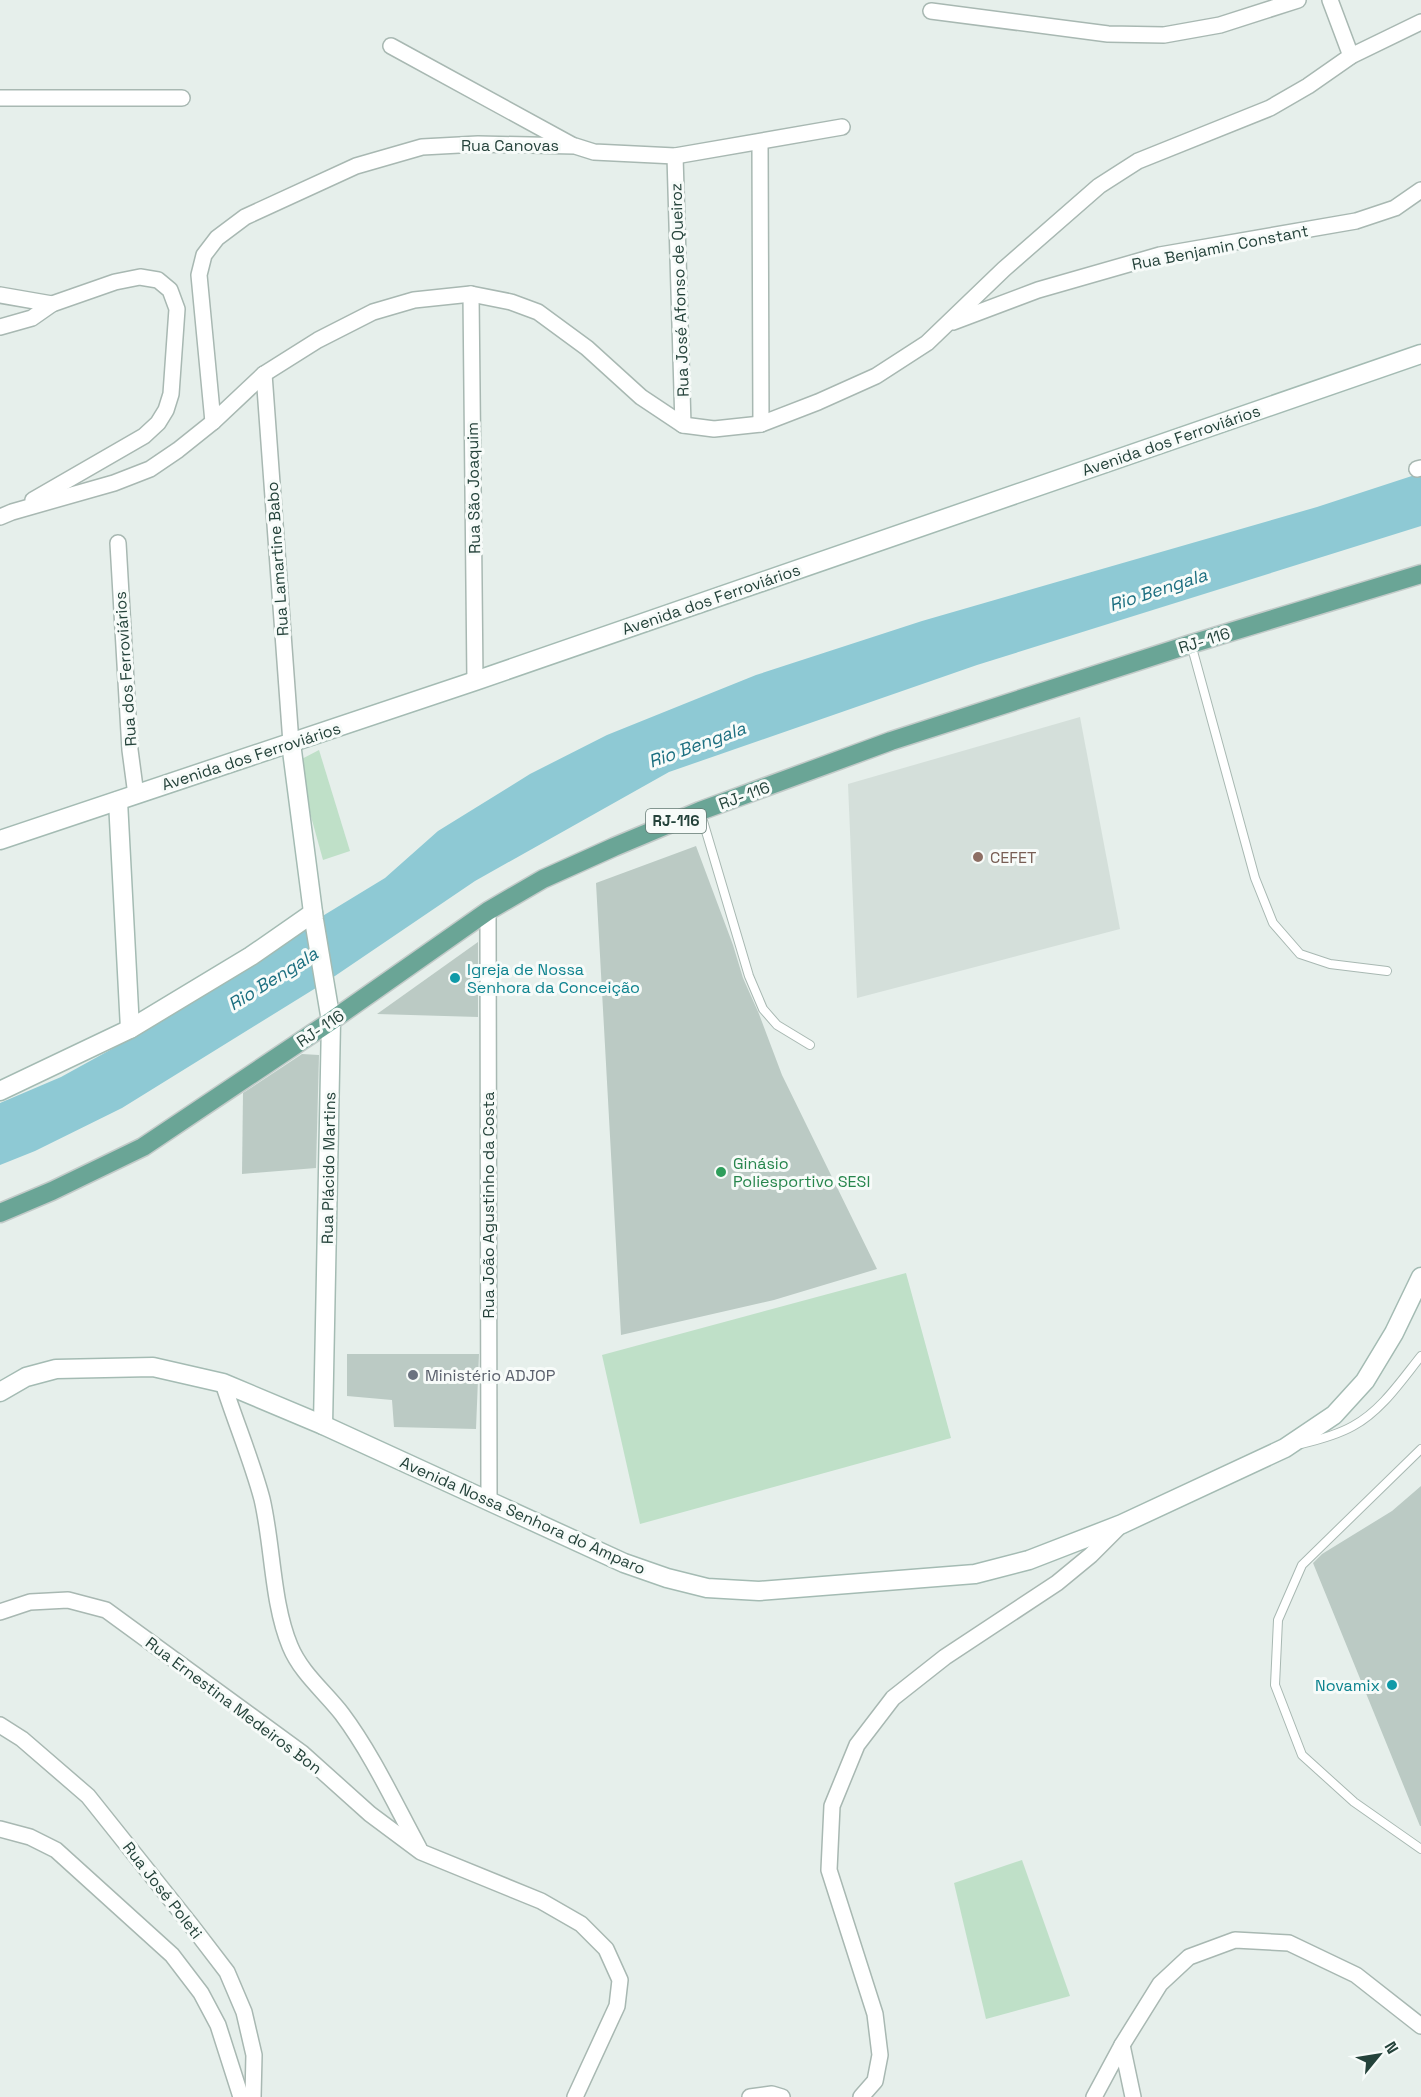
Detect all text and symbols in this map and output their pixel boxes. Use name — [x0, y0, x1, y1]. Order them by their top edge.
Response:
street label: Rua Canovas — [461, 135, 559, 156]
street label: Rua José Afonso de Queiroz — [665, 183, 694, 397]
street label: Rua Benjamin Constant — [1130, 220, 1310, 275]
street label: Avenida dos Ferroviários — [1079, 400, 1263, 481]
street label: Rua São Joaquim — [462, 422, 485, 554]
street label: Rua Lamartine Babo — [262, 481, 293, 637]
street label: Avenida dos Ferroviários — [619, 559, 803, 640]
water label: Rio Bengala — [1106, 563, 1210, 616]
street label: Rua dos Ferroviários — [110, 591, 141, 747]
street label: RJ- 116 — [1176, 623, 1233, 658]
water label: Rio Bengala — [645, 716, 749, 773]
street label: Avenida dos Ferroviários — [159, 718, 343, 795]
street label: RJ- 116 — [716, 777, 773, 814]
road number: RJ-116 — [646, 809, 706, 833]
place label: CEFET — [990, 847, 1036, 868]
marker: CEFET — [971, 850, 985, 864]
water label: Rio Bengala — [223, 942, 323, 1015]
place label: Igreja de Nossa Senhora da Conceição — [467, 959, 640, 998]
marker: Igreja de Nossa Senhora da Conceição — [448, 971, 462, 985]
street label: RJ- 116 — [292, 1005, 348, 1052]
street label: Rua Plácido Martins — [317, 1092, 340, 1244]
street label: Rua João Agustinho da Costa — [478, 1092, 499, 1318]
place label: Ginásio Poliesportivo SESI — [733, 1153, 870, 1192]
marker: Ginásio Poliesportivo SESI — [714, 1165, 728, 1179]
place label: Ministério ADJOP — [425, 1365, 556, 1386]
marker: Ministério ADJOP — [406, 1368, 420, 1382]
street label: Avenida Nossa Senhora do Amparo — [397, 1452, 649, 1579]
street label: Rua Ernestina Medeiros Bon — [141, 1632, 326, 1779]
place label: Novamix — [1315, 1675, 1380, 1696]
marker: Novamix — [1385, 1678, 1399, 1692]
street label: Rua José Poleti — [118, 1837, 207, 1943]
north arrow — [1349, 2025, 1409, 2085]
text: N — [1380, 2038, 1403, 2058]

